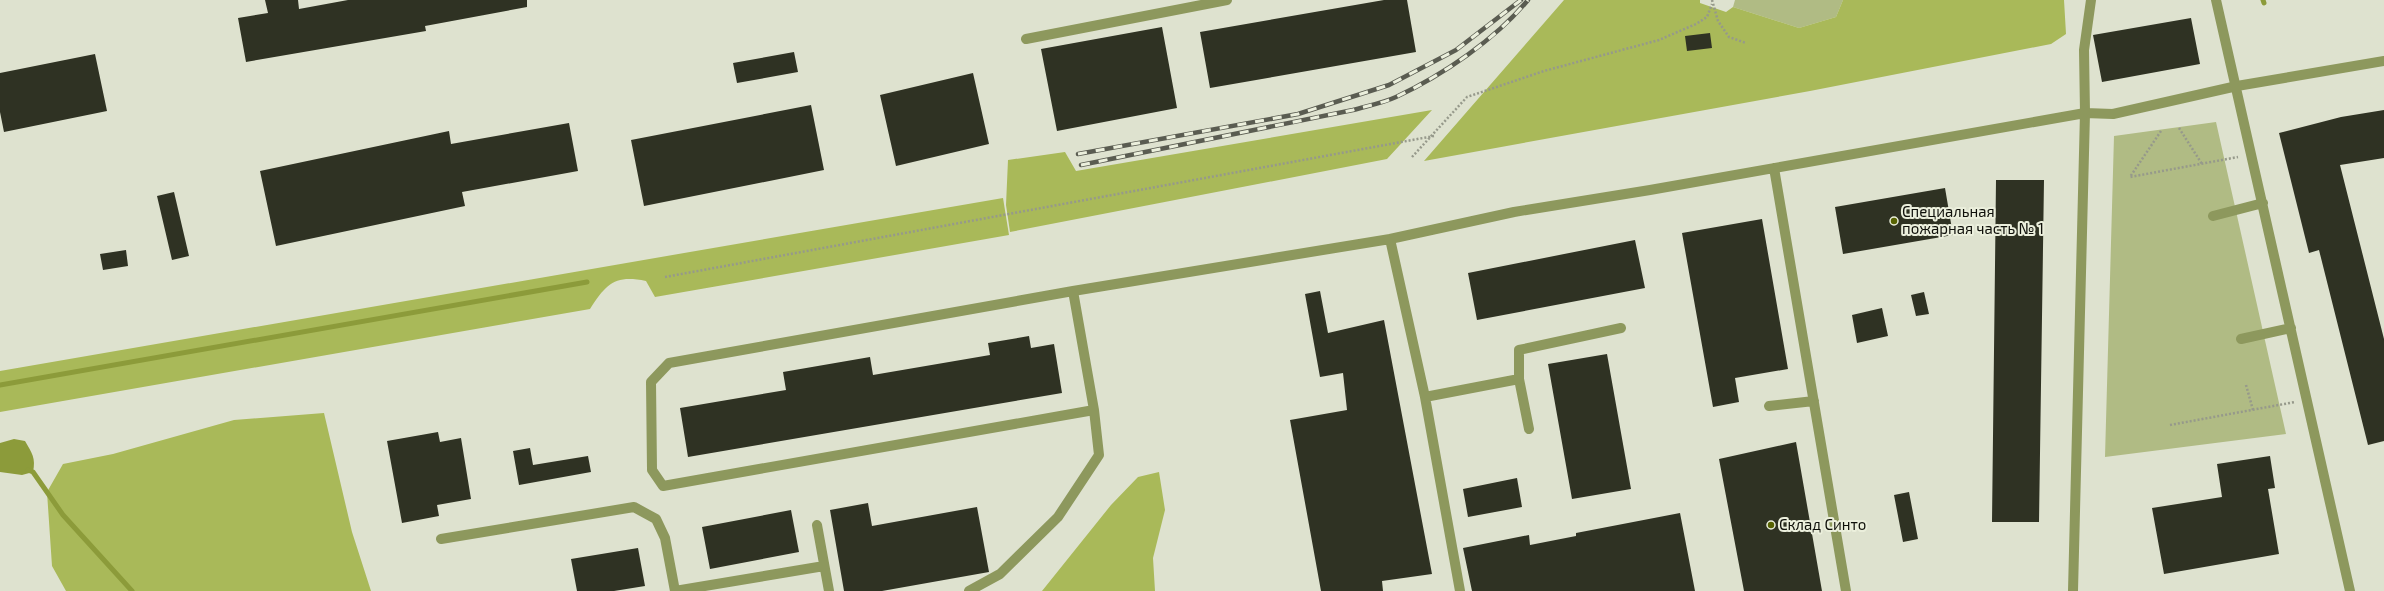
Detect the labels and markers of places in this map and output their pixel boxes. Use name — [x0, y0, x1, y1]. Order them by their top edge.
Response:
place label: Специальная пожарная часть № 1 — [1902, 202, 2044, 237]
marker: Специальная пожарная часть № 1 — [1889, 216, 1899, 226]
place label: Склад Синто — [1779, 515, 1866, 533]
marker: Склад Синто — [1766, 520, 1776, 530]

